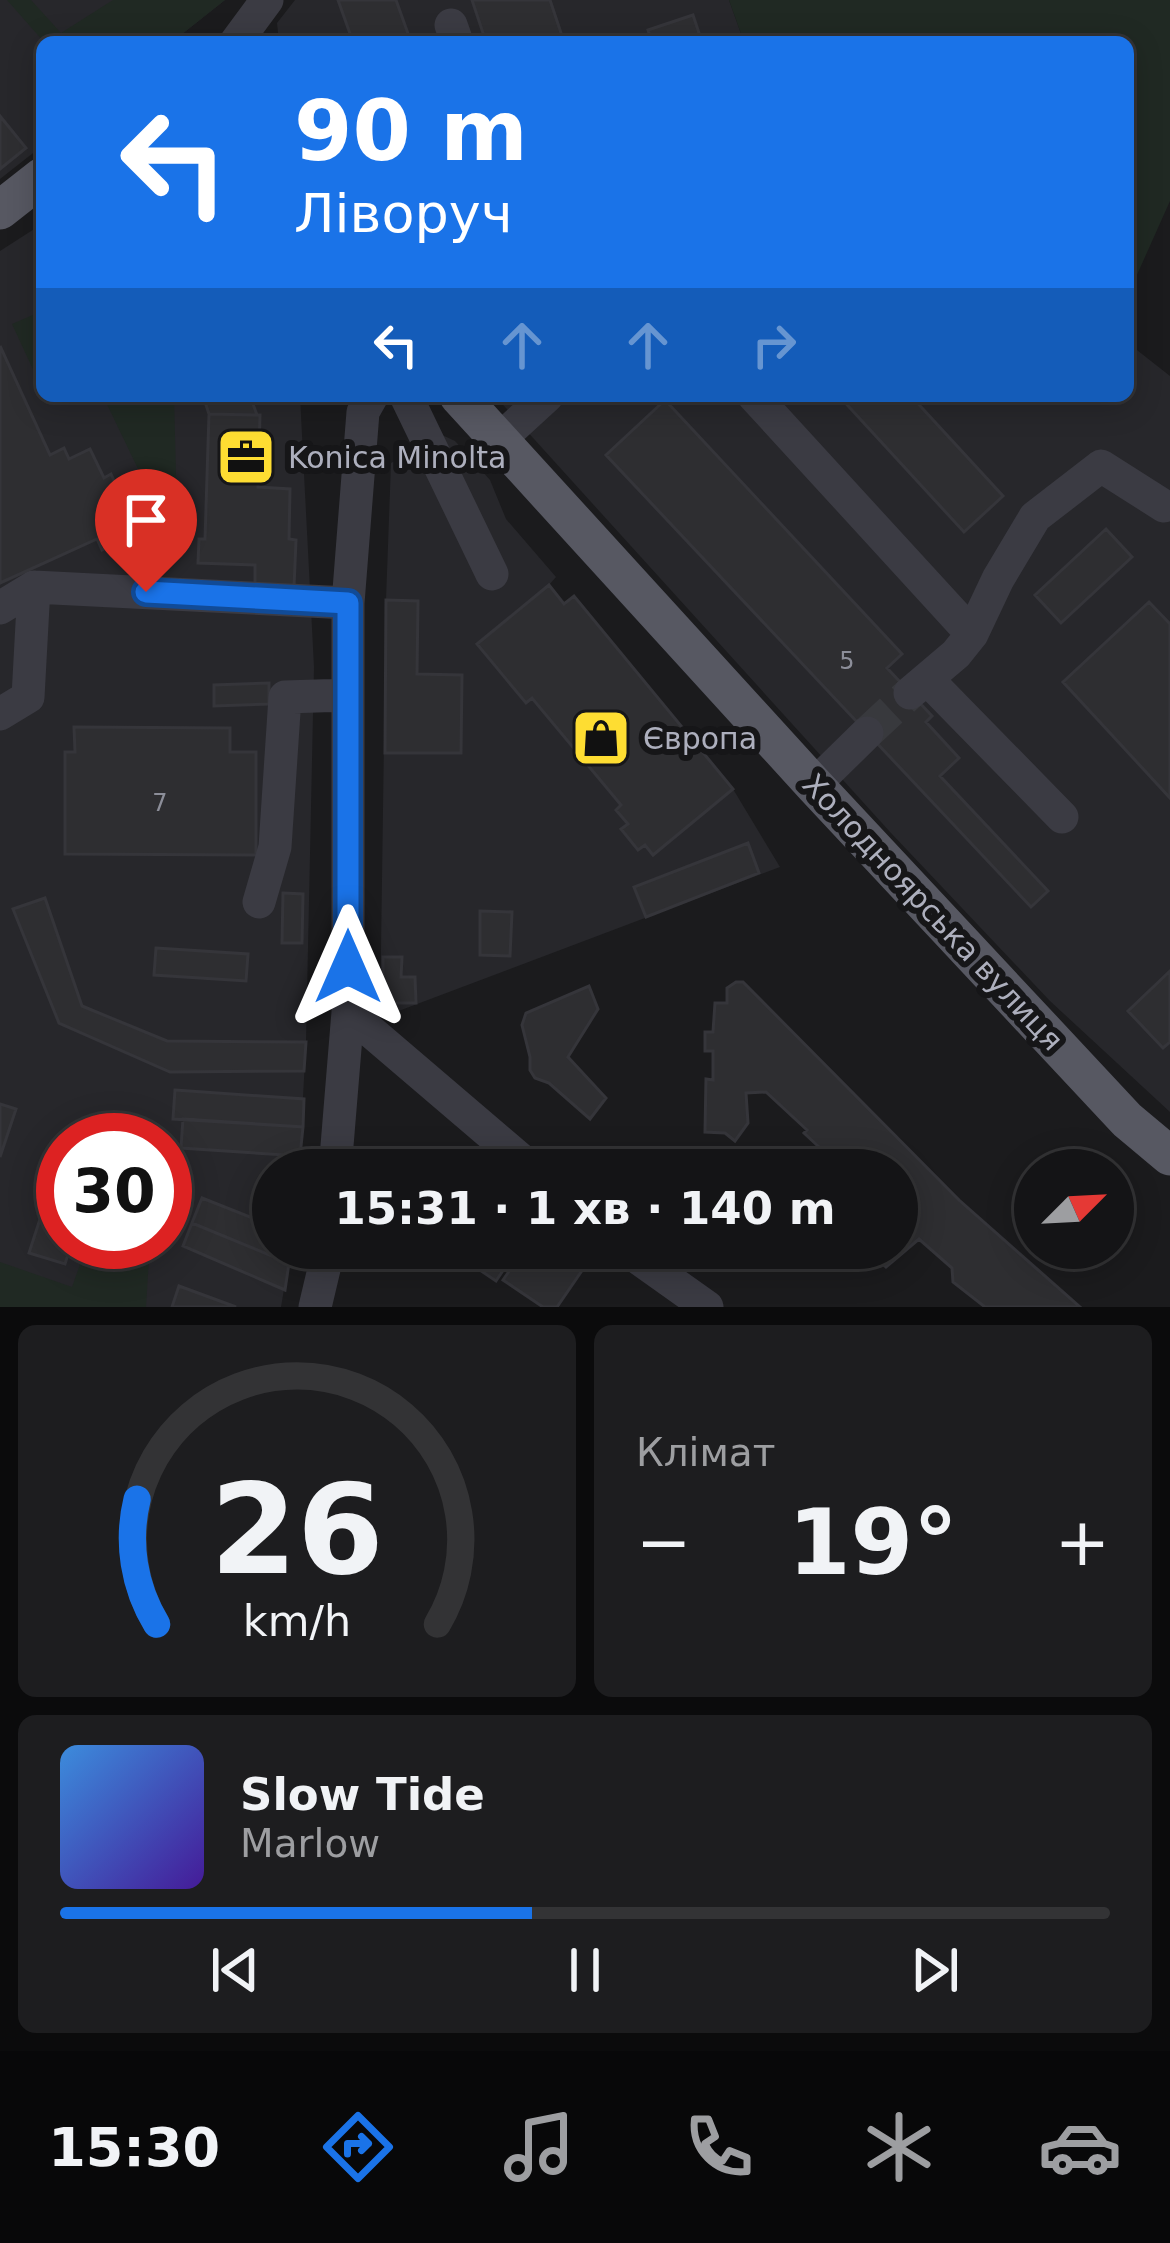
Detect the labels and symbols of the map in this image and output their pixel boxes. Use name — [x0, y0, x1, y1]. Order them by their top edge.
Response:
office icon: Konica Minolta — [215, 426, 277, 488]
place label: Konica Minolta — [288, 440, 506, 475]
pin — [95, 469, 197, 592]
house number: 5 — [839, 647, 855, 675]
shop icon: Європа — [570, 707, 632, 769]
place label: Європа — [643, 721, 757, 756]
street label: Холодноярська вулиця — [796, 767, 1070, 1057]
house number: 7 — [152, 789, 168, 817]
position arrow — [285, 904, 411, 1030]
speed limit sign: 30 — [36, 1113, 192, 1269]
north arrow — [1014, 1149, 1134, 1269]

